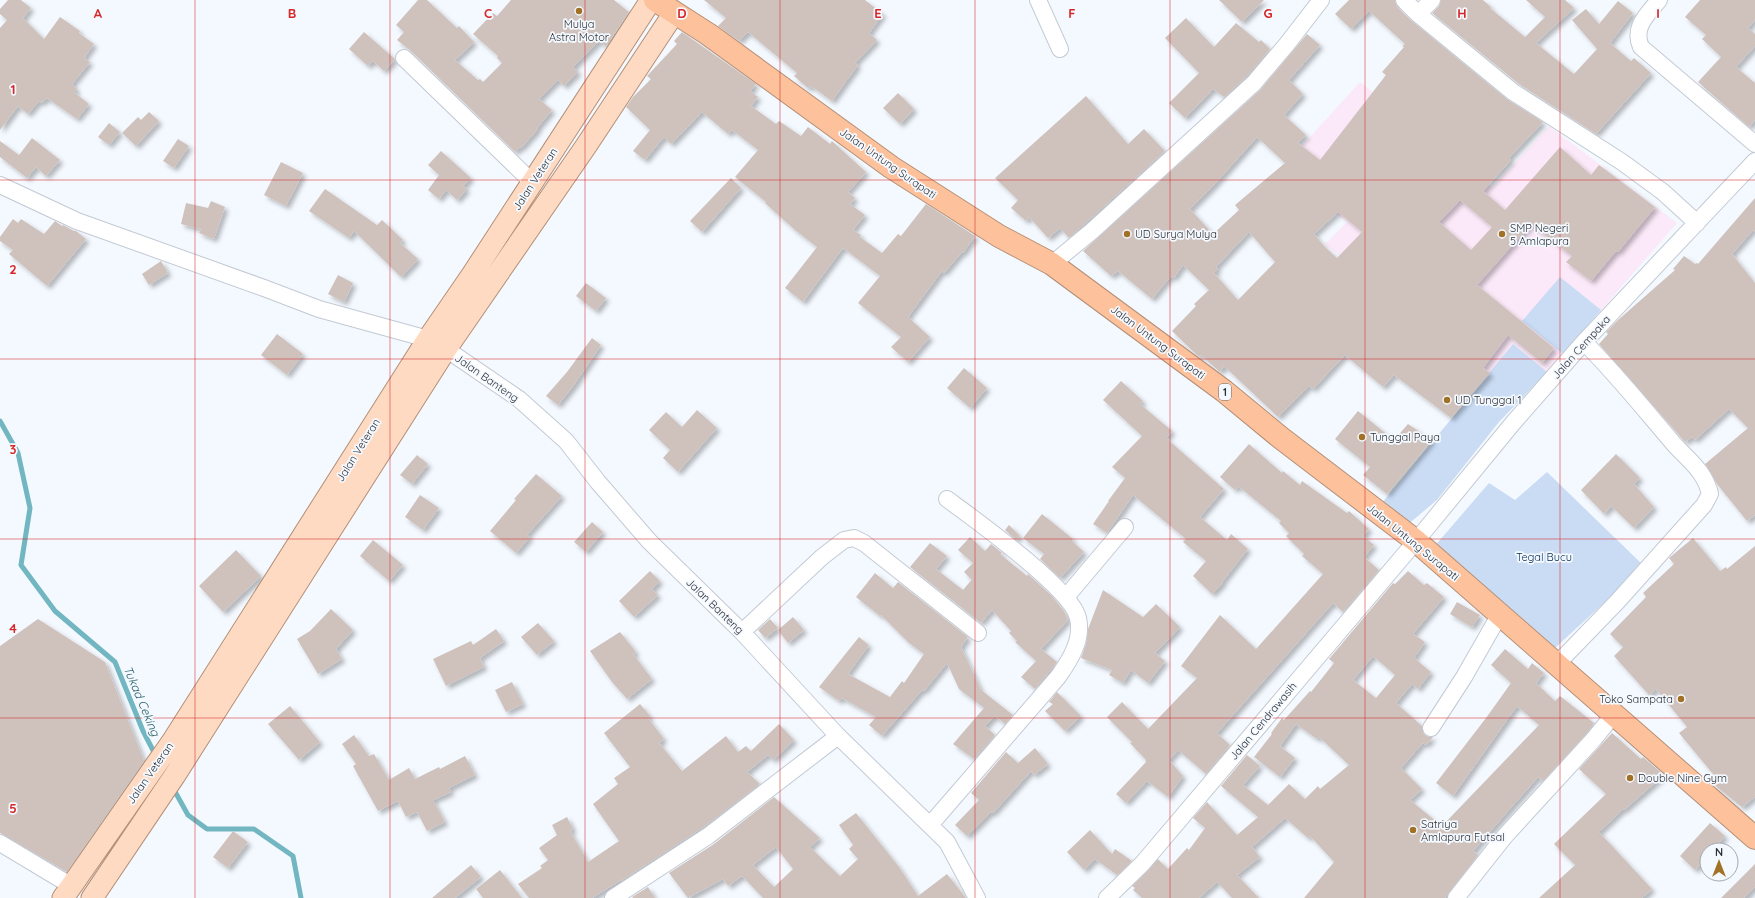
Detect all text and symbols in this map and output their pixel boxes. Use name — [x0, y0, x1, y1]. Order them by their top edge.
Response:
text: A — [94, 5, 103, 21]
text: B — [288, 5, 296, 21]
text: C — [484, 5, 492, 21]
text: D — [677, 5, 687, 21]
text: E — [874, 5, 882, 21]
text: F — [1068, 5, 1076, 21]
text: G — [1263, 5, 1273, 21]
text: H — [1457, 5, 1467, 21]
text: I — [1656, 5, 1660, 21]
marker: Mulya Astra Motor — [574, 6, 584, 16]
place label: Mulya Astra Motor — [549, 17, 610, 44]
text: 1 — [10, 81, 16, 97]
street label: Jalan Untung Surapati — [837, 124, 939, 202]
street label: Jalan Veteran — [510, 145, 560, 213]
place label: SMP Negeri 5 Amlapura — [1510, 221, 1569, 248]
place label: UD Surya Mulya — [1135, 227, 1217, 241]
marker: UD Surya Mulya — [1122, 229, 1132, 239]
marker: SMP Negeri 5 Amlapura — [1497, 229, 1507, 239]
text: 2 — [9, 261, 17, 277]
street label: Jalan Untung Surapati — [1108, 302, 1208, 382]
street label: Jalan Cempaka — [1549, 312, 1613, 382]
street label: Jalan Banteng — [452, 351, 522, 405]
road number: 1 — [1219, 384, 1231, 400]
place label: UD Tunggal 1 — [1455, 393, 1522, 407]
marker: UD Tunggal 1 — [1442, 395, 1452, 405]
street label: Jalan Veteran — [333, 416, 383, 484]
place label: Tunggal Paya — [1370, 430, 1440, 444]
marker: Tunggal Paya — [1357, 432, 1367, 442]
text: 3 — [10, 441, 17, 457]
street label: Jalan Untung Surapati — [1364, 501, 1462, 583]
park label: Tegal Bucu — [1516, 550, 1572, 564]
street label: Jalan Banteng — [683, 575, 747, 637]
text: 4 — [9, 620, 17, 636]
water label: Tukad Ceking — [120, 664, 164, 740]
street label: Jalan Cendrawasih — [1226, 679, 1300, 763]
place label: Toko Sampata — [1599, 692, 1673, 706]
marker: Toko Sampata — [1676, 694, 1686, 704]
street label: Jalan Veteran — [124, 740, 176, 806]
place label: Double Nine Gym — [1638, 771, 1727, 785]
marker: Double Nine Gym — [1625, 773, 1635, 783]
text: 5 — [9, 800, 17, 816]
place label: Satriya Amlapura Futsal — [1421, 817, 1505, 844]
marker: Satriya Amlapura Futsal — [1408, 825, 1418, 835]
north arrow — [1699, 842, 1739, 882]
text: N — [1715, 845, 1723, 859]

